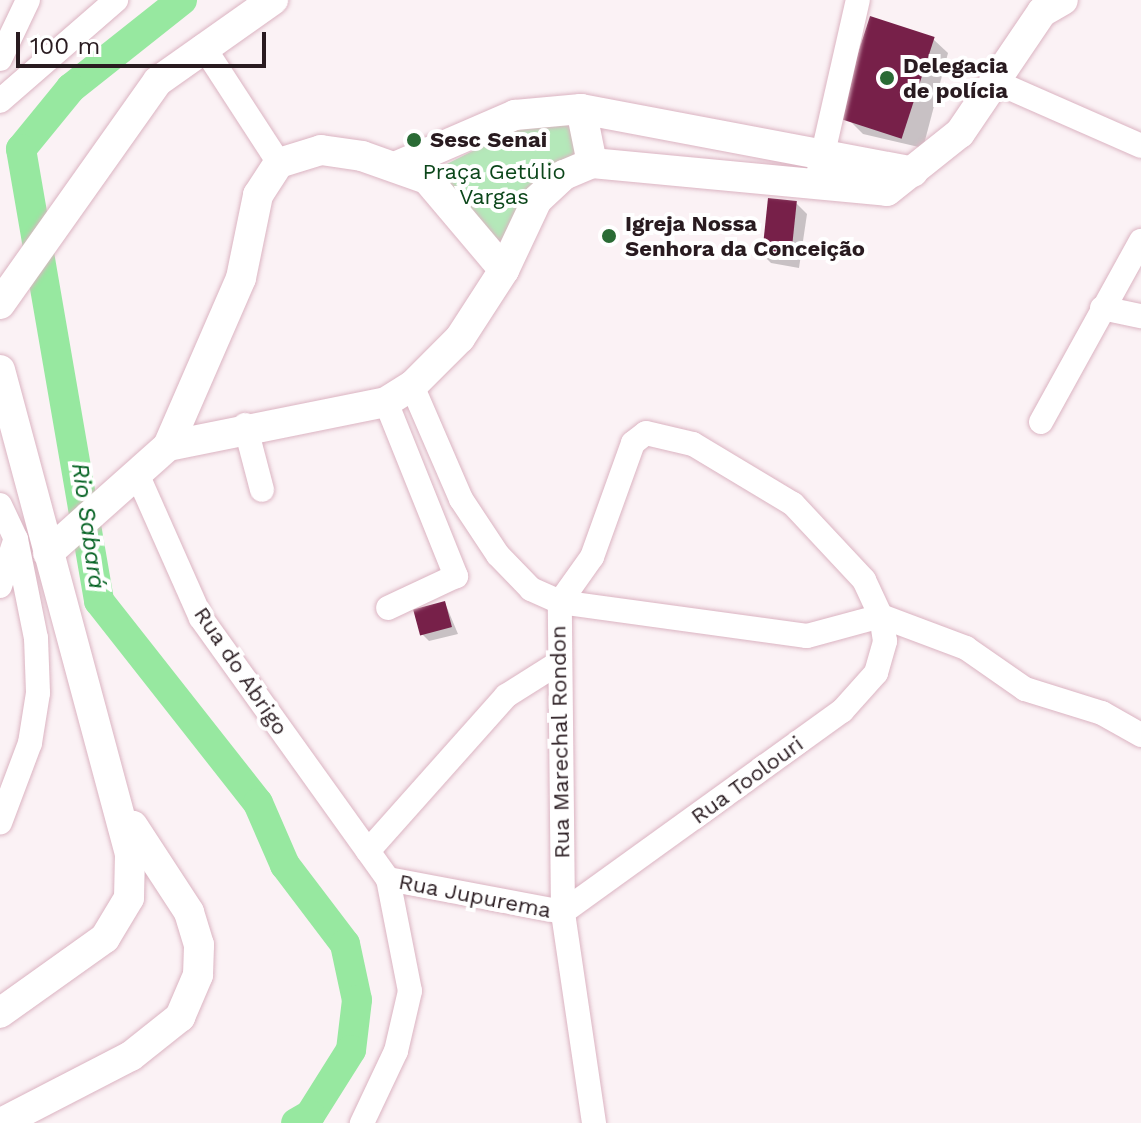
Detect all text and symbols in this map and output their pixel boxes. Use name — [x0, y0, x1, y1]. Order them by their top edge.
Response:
scale bar — [20, 16, 270, 66]
text: 100 m — [30, 32, 100, 60]
place label: Delegacia de polícia — [903, 52, 1008, 104]
marker: Delegacia de polícia — [878, 69, 896, 87]
place label: Sesc Senai — [430, 127, 547, 153]
marker: Sesc Senai — [405, 131, 423, 149]
park label: Praça Getúlio Vargas — [422, 158, 566, 210]
place label: Igreja Nossa Senhora da Conceição — [625, 210, 865, 262]
marker: Igreja Nossa Senhora da Conceição — [600, 227, 618, 245]
water label: Rio Sabará — [65, 461, 111, 591]
street label: Rua do Abrigo — [188, 601, 294, 741]
street label: Rua Marechal Rondon — [545, 624, 575, 860]
street label: Rua Toolouri — [685, 730, 809, 830]
street label: Rua Jupurema — [396, 868, 554, 924]

